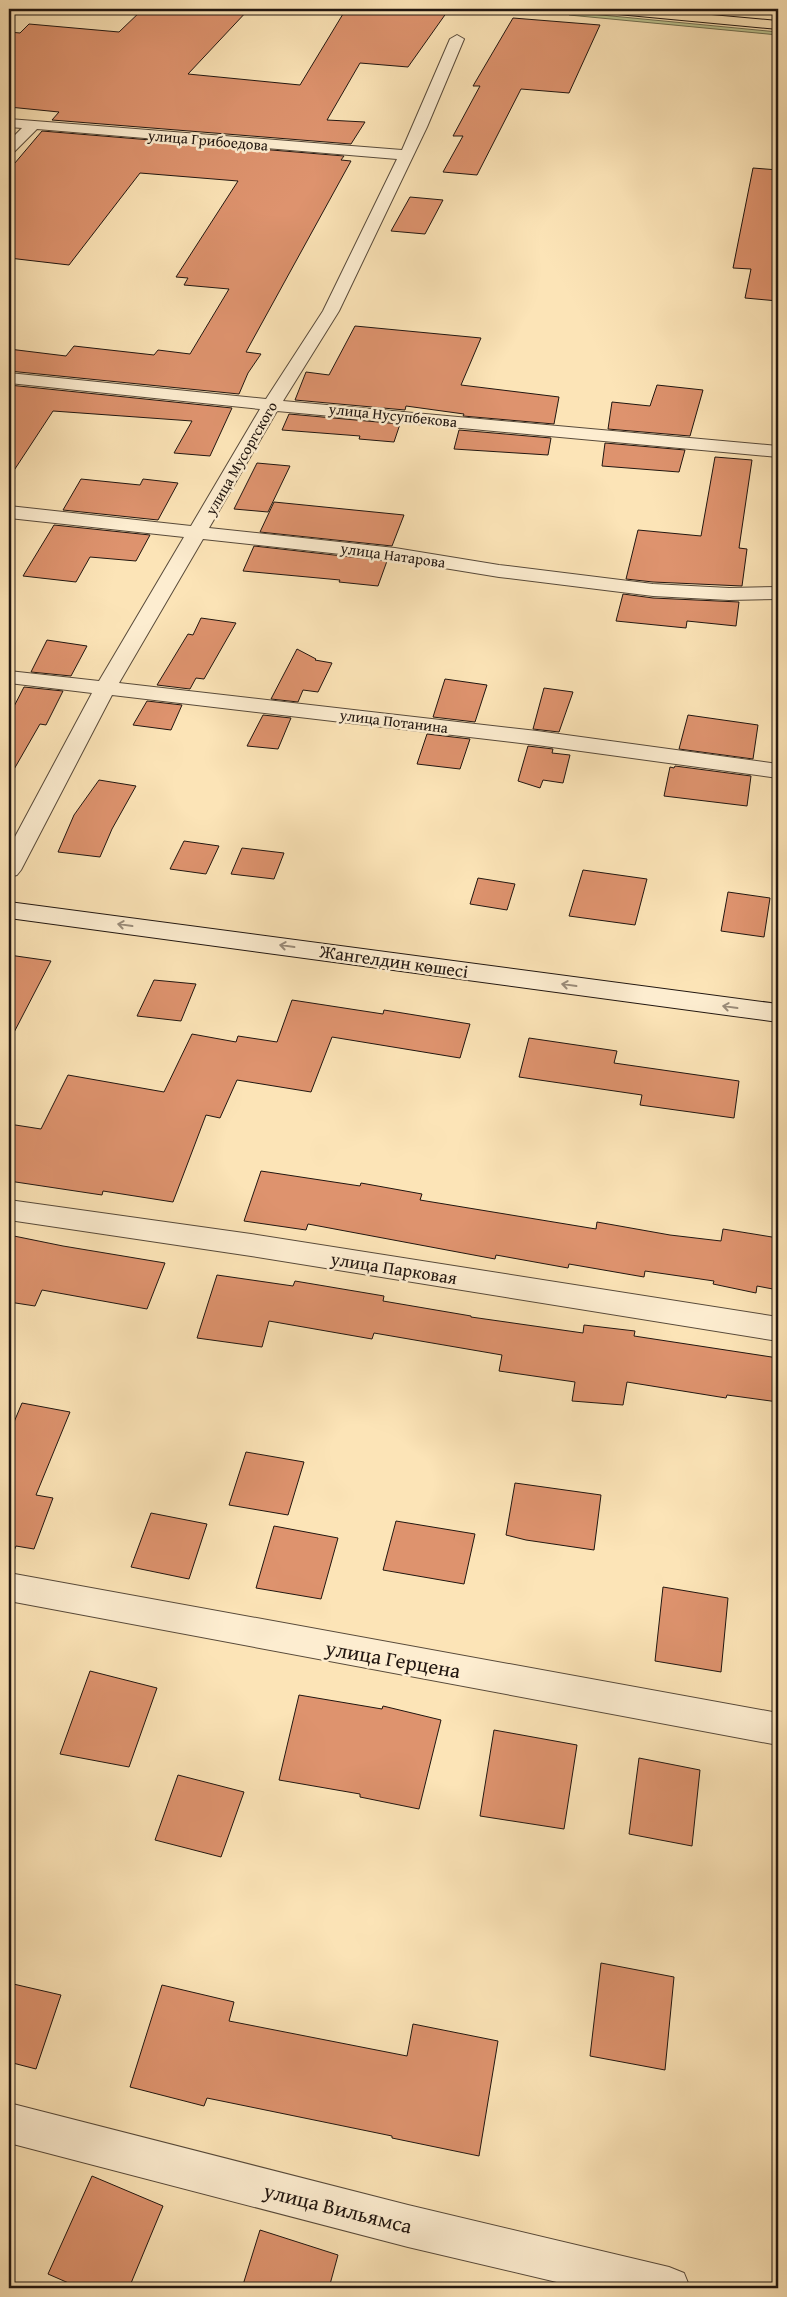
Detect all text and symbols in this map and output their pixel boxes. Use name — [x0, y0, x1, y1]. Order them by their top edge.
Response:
street label: улица Грибоедова — [146, 124, 270, 156]
street label: улица Мусоргского — [199, 397, 282, 520]
street label: улица Нусупбекова — [327, 398, 459, 432]
street label: улица Натарова — [338, 537, 448, 573]
street label: улица Потанина — [338, 704, 450, 738]
one-way arrow — [118, 920, 134, 930]
street label: Жангелдин көшесі — [317, 937, 470, 985]
one-way arrow — [279, 941, 295, 951]
one-way arrow — [561, 980, 577, 990]
one-way arrow — [722, 1002, 738, 1012]
street label: улица Парковая — [328, 1245, 459, 1291]
street label: улица Герцена — [322, 1632, 463, 1686]
street label: улица Вильямса — [259, 2174, 416, 2241]

